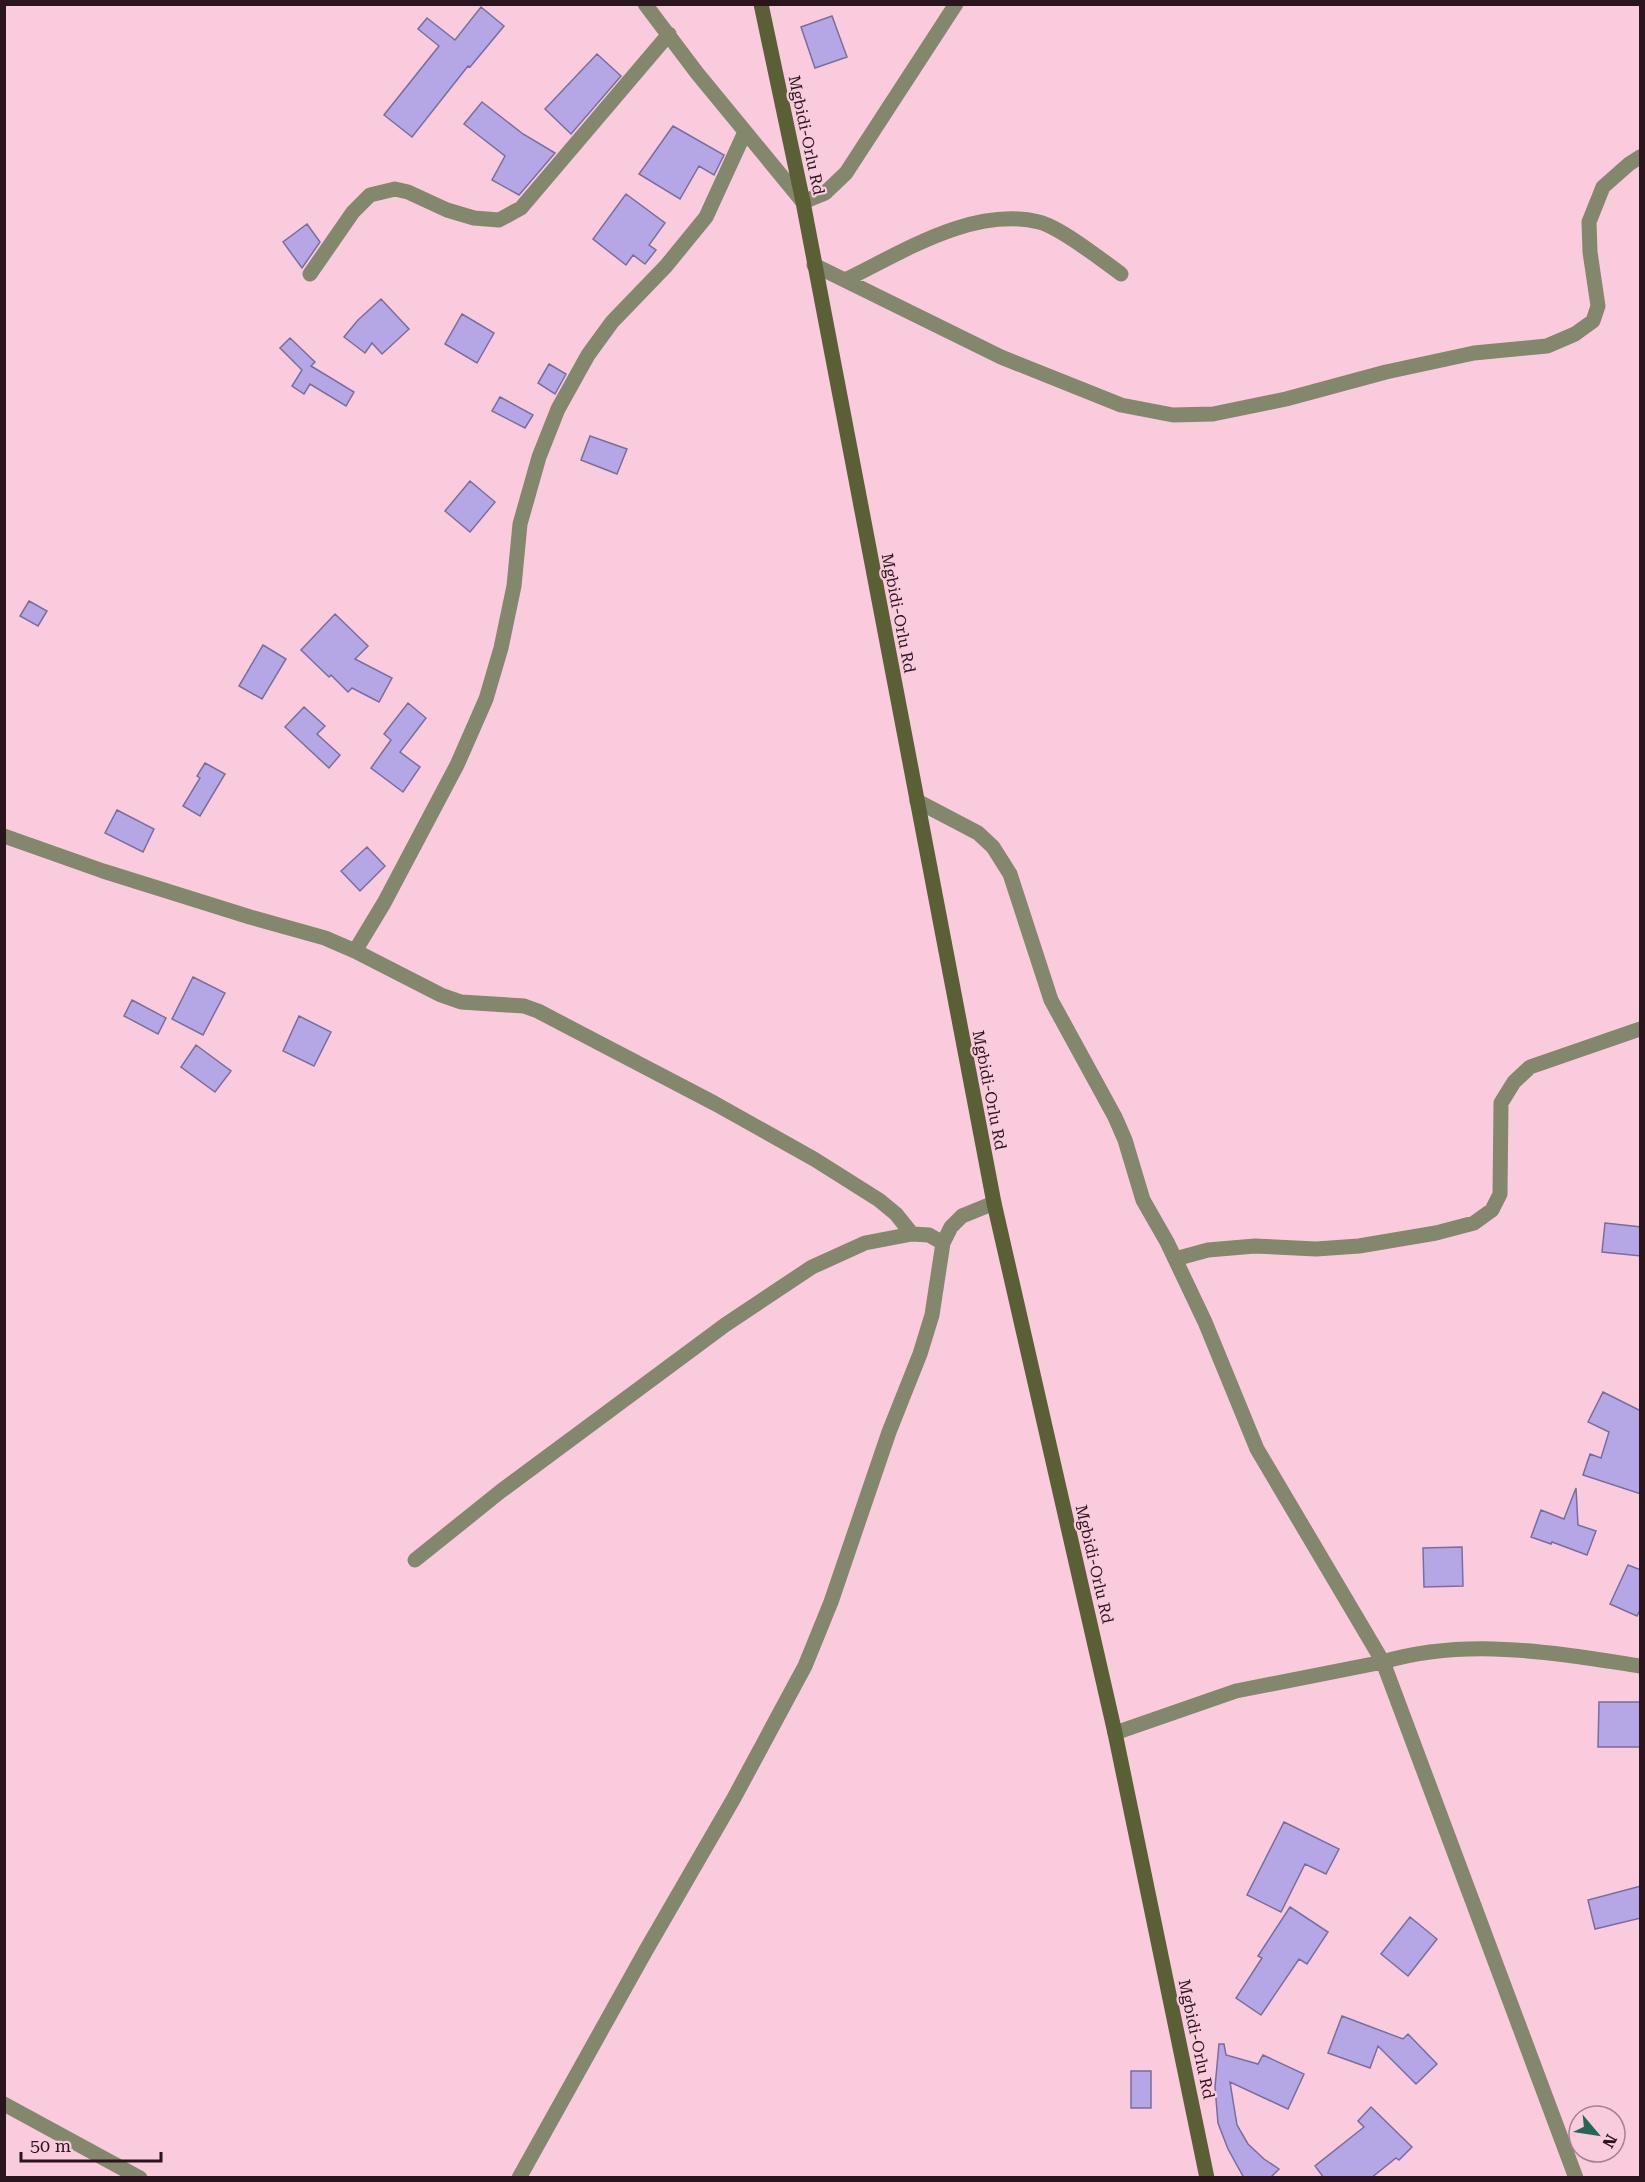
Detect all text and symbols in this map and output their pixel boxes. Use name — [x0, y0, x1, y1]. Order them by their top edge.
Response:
street label: Mgbidi-Orlu Rd — [785, 74, 828, 197]
street label: Mgbidi-Orlu Rd — [878, 552, 919, 675]
street label: Mgbidi-Orlu Rd — [969, 1029, 1010, 1152]
street label: Mgbidi-Orlu Rd — [1072, 1503, 1117, 1625]
street label: Mgbidi-Orlu Rd — [1175, 1978, 1218, 2101]
north arrow — [1567, 2104, 1627, 2164]
scale bar — [21, 2125, 160, 2163]
text: N — [1598, 2131, 1621, 2151]
text: 50 m — [30, 2135, 71, 2156]

